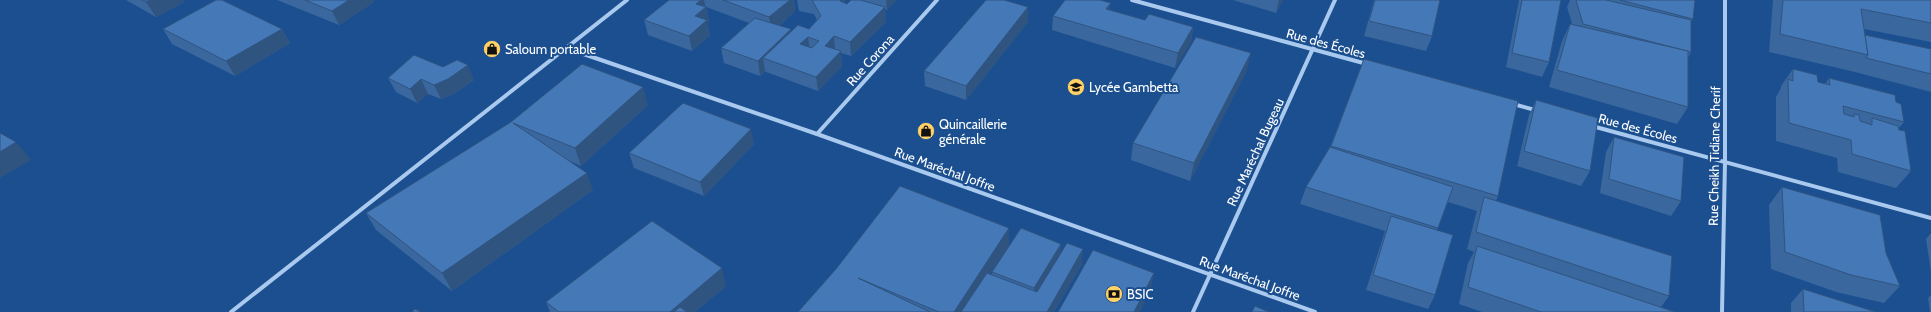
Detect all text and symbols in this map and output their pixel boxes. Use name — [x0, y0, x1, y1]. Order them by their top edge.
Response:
street label: Rue des Écoles — [1285, 24, 1368, 61]
street label: Rue Corona — [843, 30, 898, 89]
shop icon: Saloum portable — [482, 39, 502, 59]
place label: Saloum portable — [505, 41, 596, 57]
school or university icon: Lycée Gambetta — [1066, 77, 1086, 97]
place label: Lycée Gambetta — [1089, 79, 1179, 95]
street label: Rue Cheikh Tidiane Cherif — [1705, 85, 1723, 226]
street label: Rue Maréchal Bugeau — [1223, 95, 1287, 209]
street label: Rue des Écoles — [1597, 109, 1680, 146]
place label: Quincaillerie générale — [939, 116, 1007, 147]
shop icon: Quincaillerie générale — [916, 121, 936, 141]
street label: Rue Maréchal Joffre — [892, 143, 998, 195]
street label: Rue Maréchal Joffre — [1197, 252, 1303, 304]
bank icon: BSIC — [1104, 284, 1124, 304]
place label: BSIC — [1127, 286, 1154, 302]

